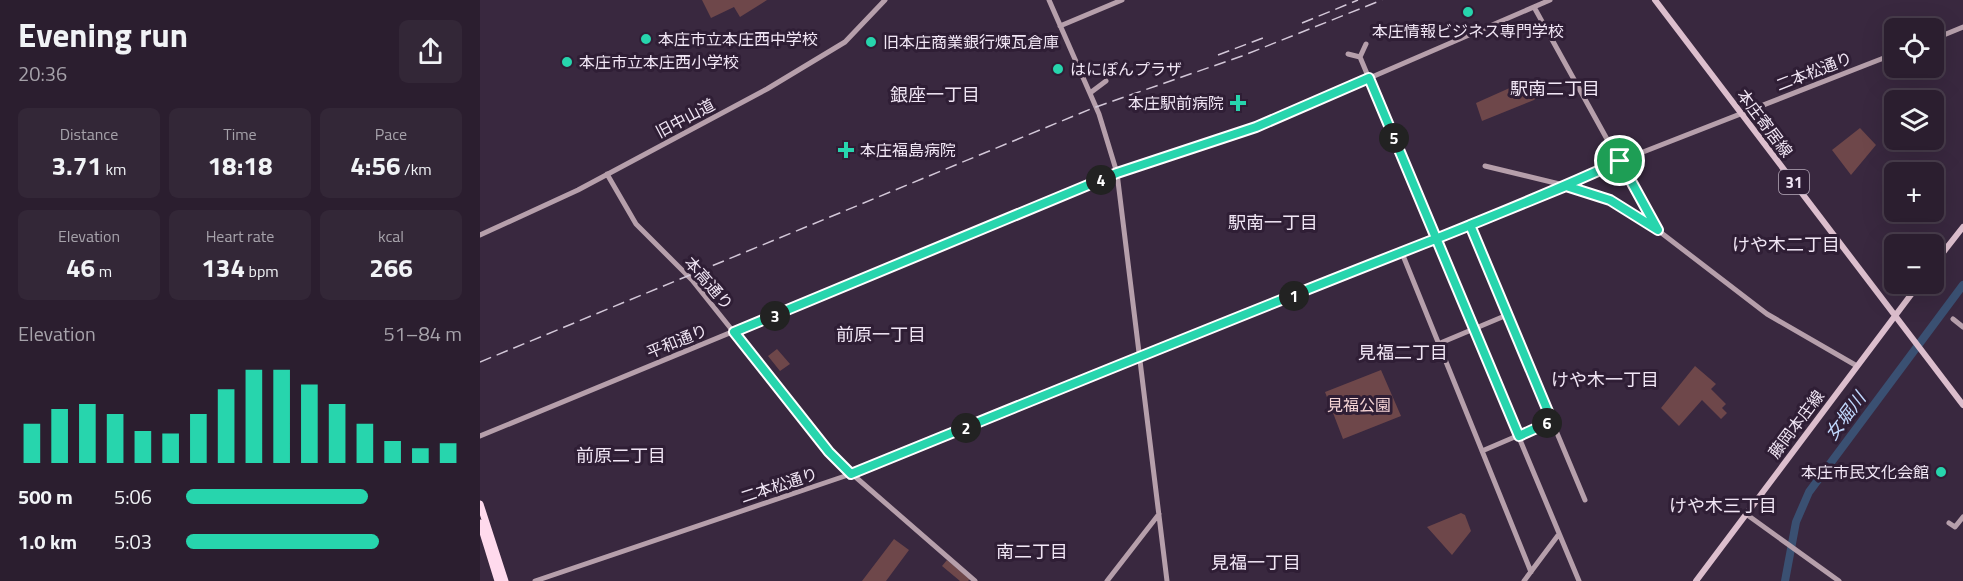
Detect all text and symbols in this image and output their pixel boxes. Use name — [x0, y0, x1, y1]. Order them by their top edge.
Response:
marker: 本庄情報ビジネス専門学校 — [1461, 5, 1475, 19]
text: Evening run — [18, 10, 188, 60]
map controls — [1884, 18, 1944, 294]
button: locate — [1884, 18, 1944, 78]
place label: 本庄情報ビジネス専門学校 — [1372, 19, 1564, 43]
button: share — [399, 20, 462, 83]
place label: 本庄市立本庄西中学校 — [658, 27, 818, 51]
place label: 旧本庄商業銀行煉瓦倉庫 — [883, 30, 1059, 54]
marker: 本庄市立本庄西中学校 — [639, 32, 653, 46]
marker: 旧本庄商業銀行煉瓦倉庫 — [864, 35, 878, 49]
street label: 二本松通り — [1772, 45, 1856, 97]
place label: 本庄市立本庄西小学校 — [579, 50, 739, 74]
marker: 本庄市立本庄西小学校 — [560, 55, 574, 69]
place label: はにぽんプラザ — [1070, 57, 1182, 81]
text: 20:36 — [18, 58, 67, 89]
marker: はにぽんプラザ — [1051, 62, 1065, 76]
district label: 駅南二丁目 — [1510, 75, 1600, 102]
district label: 銀座一丁目 — [890, 81, 980, 108]
street label: 本庄寄居線 — [1731, 84, 1799, 162]
button: layers — [1884, 90, 1944, 150]
place label: 本庄駅前病院 — [1128, 91, 1224, 115]
street label: 旧中山道 — [651, 92, 719, 144]
marker: 本庄駅前病院 — [1229, 94, 1247, 112]
text: Distance — [60, 122, 118, 146]
text: Time — [223, 122, 257, 146]
text: Pace — [375, 122, 407, 146]
pin: 5 — [1379, 123, 1409, 153]
text: 5 — [1390, 126, 1398, 150]
pin — [1594, 135, 1645, 186]
place label: 本庄福島病院 — [860, 138, 956, 162]
marker: 本庄福島病院 — [837, 141, 855, 159]
icon: arrive — [1603, 144, 1636, 177]
text: 3.71 — [52, 146, 102, 185]
text: 18:18 — [208, 146, 272, 185]
text: 4:56 — [350, 146, 401, 185]
text: km — [102, 157, 126, 181]
text: /km — [401, 157, 432, 181]
button: + — [1884, 162, 1944, 222]
pin: 4 — [1086, 165, 1116, 195]
text: 4 — [1097, 168, 1105, 192]
road number: 31 — [1779, 170, 1809, 194]
district label: 駅南一丁目 — [1228, 209, 1318, 236]
text: Elevation — [58, 224, 120, 248]
text: Heart rate — [206, 224, 274, 248]
text: kcal — [378, 224, 404, 248]
district label: けや木二丁目 — [1732, 231, 1840, 258]
button: − — [1884, 234, 1944, 294]
text: 46 — [66, 248, 95, 287]
text: 134 — [201, 248, 245, 287]
text: 266 — [369, 248, 413, 287]
street label: 本高通り — [679, 251, 739, 315]
text: m — [95, 259, 112, 283]
text: bpm — [245, 259, 279, 283]
pin: 1 — [1279, 281, 1309, 311]
text: 1 — [1290, 284, 1298, 308]
pin: 3 — [760, 301, 790, 331]
text: 3 — [771, 304, 779, 328]
text: Elevation — [18, 318, 96, 349]
text: 51–84 m — [383, 318, 462, 349]
street label: 平和通り — [643, 318, 711, 364]
district label: 前原一丁目 — [836, 321, 926, 348]
district label: 見福二丁目 — [1358, 339, 1448, 366]
district label: けや木一丁目 — [1551, 366, 1659, 393]
street label: 藤岡本庄線 — [1762, 385, 1830, 463]
water label: 女堀川 — [1818, 385, 1873, 446]
park label: 見福公園 — [1327, 393, 1391, 417]
pin: 6 — [1532, 408, 1562, 438]
text: 6 — [1543, 411, 1551, 435]
pin: 2 — [951, 413, 981, 443]
text: 2 — [962, 416, 970, 440]
district label: 前原二丁目 — [576, 442, 666, 469]
place label: 本庄市民文化会館 — [1801, 460, 1929, 484]
street label: 二本松通り — [737, 461, 821, 509]
marker: 本庄市民文化会館 — [1934, 465, 1948, 479]
text: 500 m — [18, 481, 73, 512]
text: 5:06 — [114, 481, 152, 512]
district label: けや木三丁目 — [1669, 492, 1777, 519]
text: 1.0 km — [18, 526, 77, 557]
text: 5:03 — [114, 526, 152, 557]
district label: 南二丁目 — [996, 538, 1068, 565]
district label: 見福一丁目 — [1211, 549, 1301, 576]

